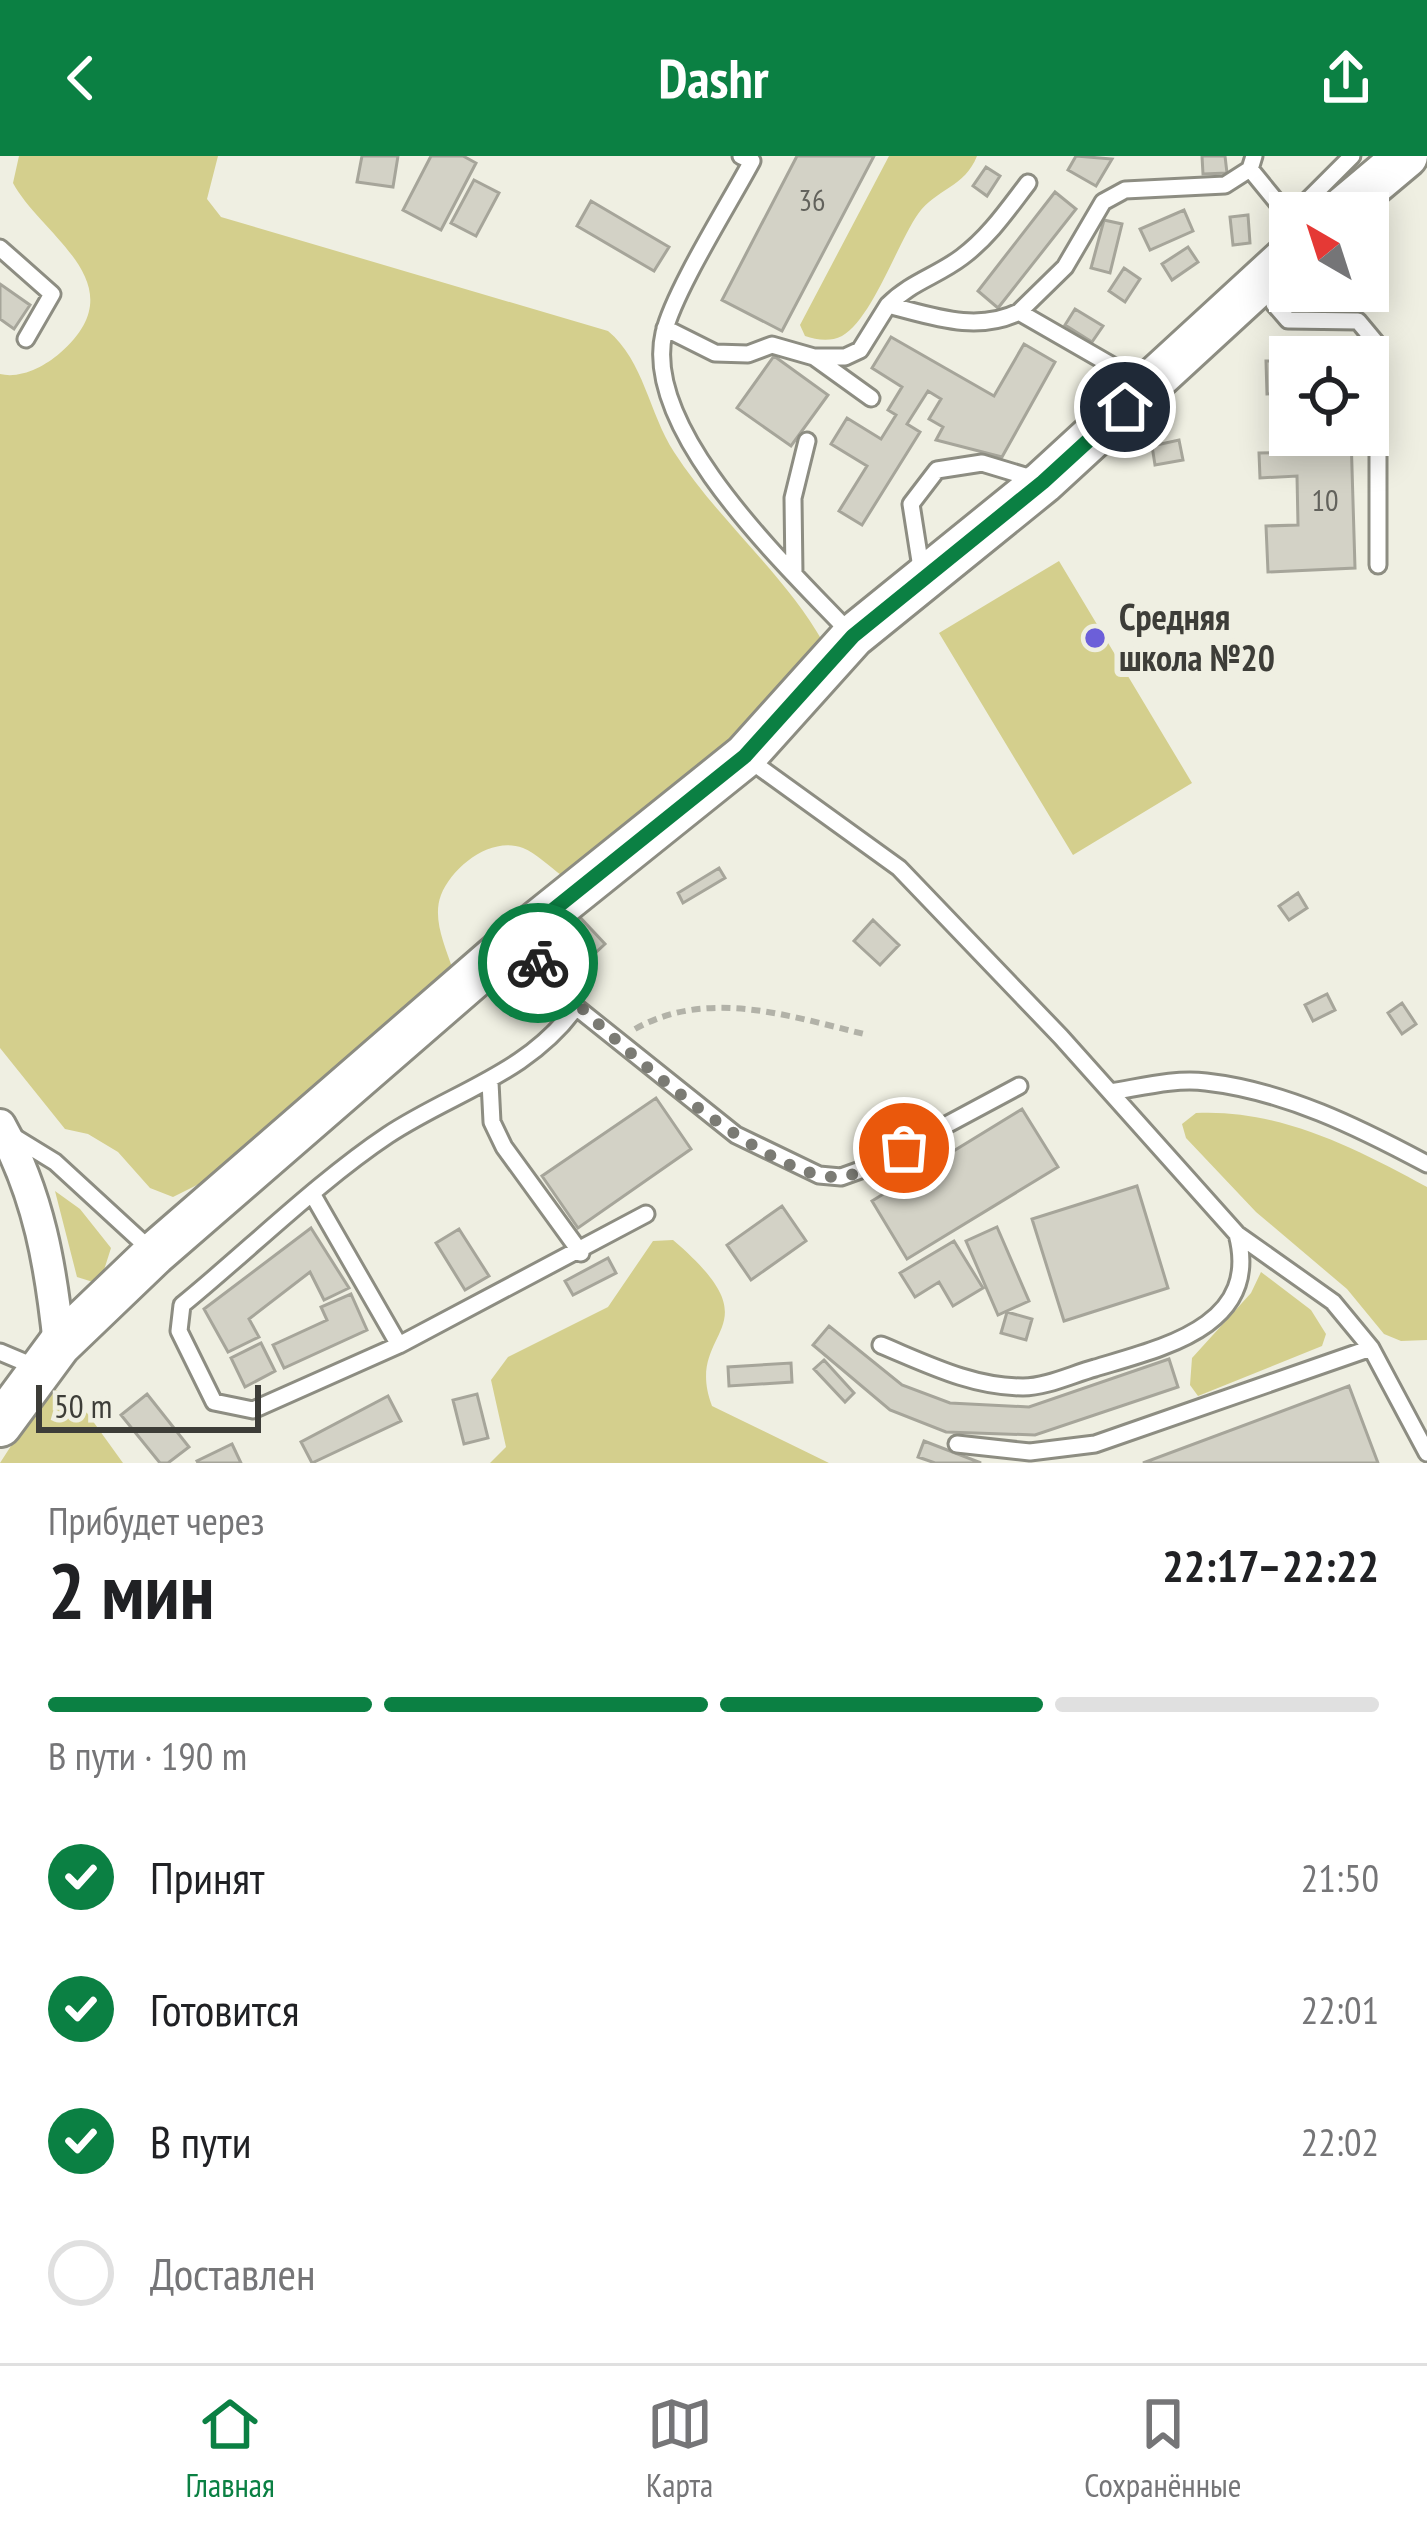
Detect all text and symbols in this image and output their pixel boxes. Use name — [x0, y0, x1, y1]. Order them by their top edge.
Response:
text: Dashr — [658, 43, 769, 113]
icon: back — [48, 45, 114, 111]
icon: share — [1313, 45, 1379, 111]
house number: 36 — [799, 180, 826, 219]
north arrow — [1269, 192, 1389, 312]
map controls — [1269, 192, 1389, 456]
button: locate — [1269, 336, 1389, 456]
pin — [1074, 356, 1176, 458]
icon: home — [1092, 374, 1158, 440]
house number: 10 — [1312, 480, 1339, 519]
place label: Средняя школа №20 — [1119, 593, 1275, 681]
marker: Средняя школа №20 — [1082, 625, 1108, 651]
courier — [478, 903, 598, 1023]
icon: bike — [505, 930, 571, 996]
pin — [853, 1097, 955, 1199]
icon: bag — [871, 1115, 937, 1181]
scale bar — [36, 1379, 261, 1432]
text: 50 m — [54, 1384, 112, 1427]
text: Прибудет через — [48, 1495, 265, 1546]
text: 22:17–22:22 — [1162, 1536, 1379, 1594]
text: 2 мин — [48, 1540, 214, 1641]
text: В пути · 190 m — [48, 1730, 247, 1781]
icon: check — [48, 1844, 114, 1910]
text: Принят — [150, 1848, 264, 1906]
text: 21:50 — [1301, 1852, 1379, 1903]
icon: check — [48, 1976, 114, 2042]
text: Готовится — [150, 1980, 299, 2038]
text: 22:01 — [1301, 1984, 1379, 2035]
icon: check — [48, 2108, 114, 2174]
text: В пути — [150, 2112, 251, 2170]
text: 22:02 — [1301, 2116, 1379, 2167]
text: Доставлен — [150, 2244, 316, 2302]
tab: Главная — [186, 2391, 275, 2506]
tab: Карта — [646, 2391, 713, 2506]
tab: Сохранённые — [1084, 2391, 1241, 2506]

